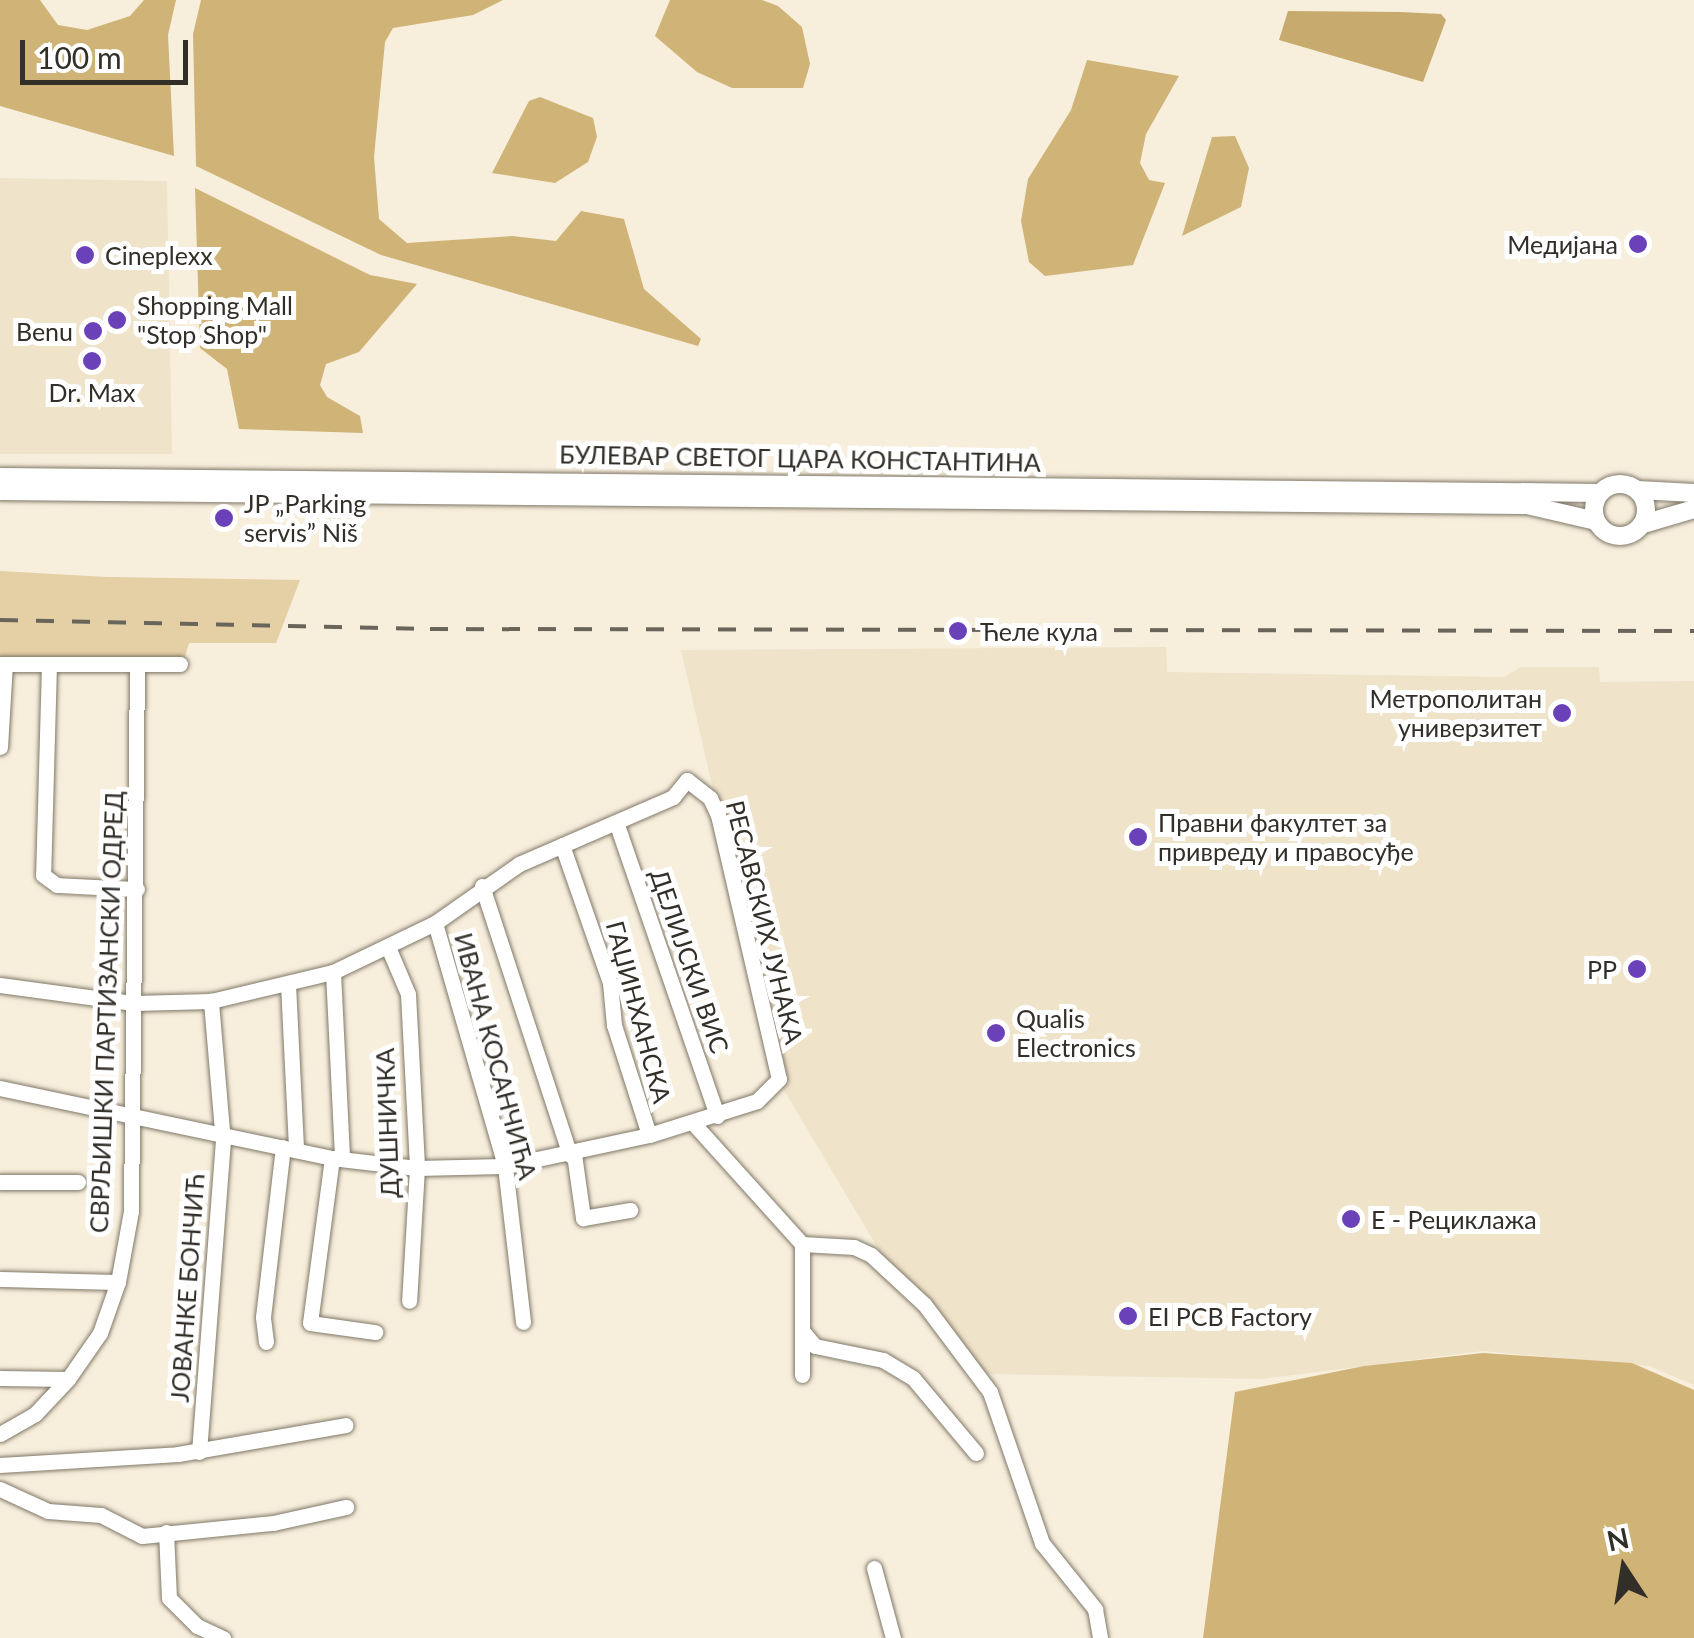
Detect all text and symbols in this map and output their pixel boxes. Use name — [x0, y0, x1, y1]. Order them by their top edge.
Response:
scale bar — [25, 20, 192, 82]
text: 100 m — [37, 39, 122, 75]
place label: Медијана — [1507, 229, 1618, 259]
marker: Медијана — [1627, 233, 1649, 255]
place label: Cineplexx — [105, 240, 213, 270]
marker: Cineplexx — [74, 244, 96, 266]
place label: Shopping Mall "Stop Shop" — [137, 291, 293, 350]
marker: Shopping Mall "Stop Shop" — [106, 309, 128, 331]
place label: Benu — [16, 316, 73, 346]
marker: Benu — [82, 320, 104, 342]
marker: Dr. Max — [81, 350, 103, 372]
place label: Dr. Max — [49, 377, 135, 407]
street label: БУЛЕВАР СВЕТОГ ЦАРА КОНСТАНТИНА — [559, 439, 1041, 477]
place label: JP „Parking servis” Niš — [244, 489, 367, 548]
marker: JP „Parking servis” Niš — [213, 507, 235, 529]
place label: Ћеле кула — [980, 616, 1098, 646]
marker: Ћеле кула — [945, 618, 971, 644]
place label: Метрополитан универзитет — [1369, 684, 1542, 743]
marker: Метрополитан универзитет — [1551, 702, 1573, 724]
street label: СВРЉИШКИ ПАРТИЗАНСКИ ОДРЕД — [83, 790, 129, 1234]
street label: РЕСАВСКИХ ЈУНАКА — [720, 797, 810, 1047]
place label: Правни факултет за привреду и правосуђе — [1158, 808, 1414, 867]
marker: Правни факултет за привреду и правосуђе — [1127, 826, 1149, 848]
street label: ДЕЛИЈСКИ ВИС — [644, 865, 736, 1057]
street label: ГАЏИНХАНСКА — [600, 918, 678, 1106]
street label: ИВАНА КОСАНЧИЋА — [449, 929, 543, 1183]
place label: PP — [1587, 954, 1617, 984]
marker: PP — [1626, 958, 1648, 980]
place label: Qualis Electronics — [1016, 1004, 1136, 1063]
marker: Qualis Electronics — [985, 1022, 1007, 1044]
street label: ДУШНИЧКА — [369, 1047, 405, 1199]
street label: ЈОВАНКЕ БОНЧИЋ — [164, 1173, 210, 1403]
place label: Е - Рециклажа — [1371, 1204, 1537, 1234]
marker: Е - Рециклажа — [1340, 1208, 1362, 1230]
place label: EI PCB Factory — [1148, 1301, 1312, 1331]
marker: EI PCB Factory — [1117, 1305, 1139, 1327]
north arrow — [1574, 1518, 1674, 1618]
text: N — [1604, 1520, 1632, 1558]

